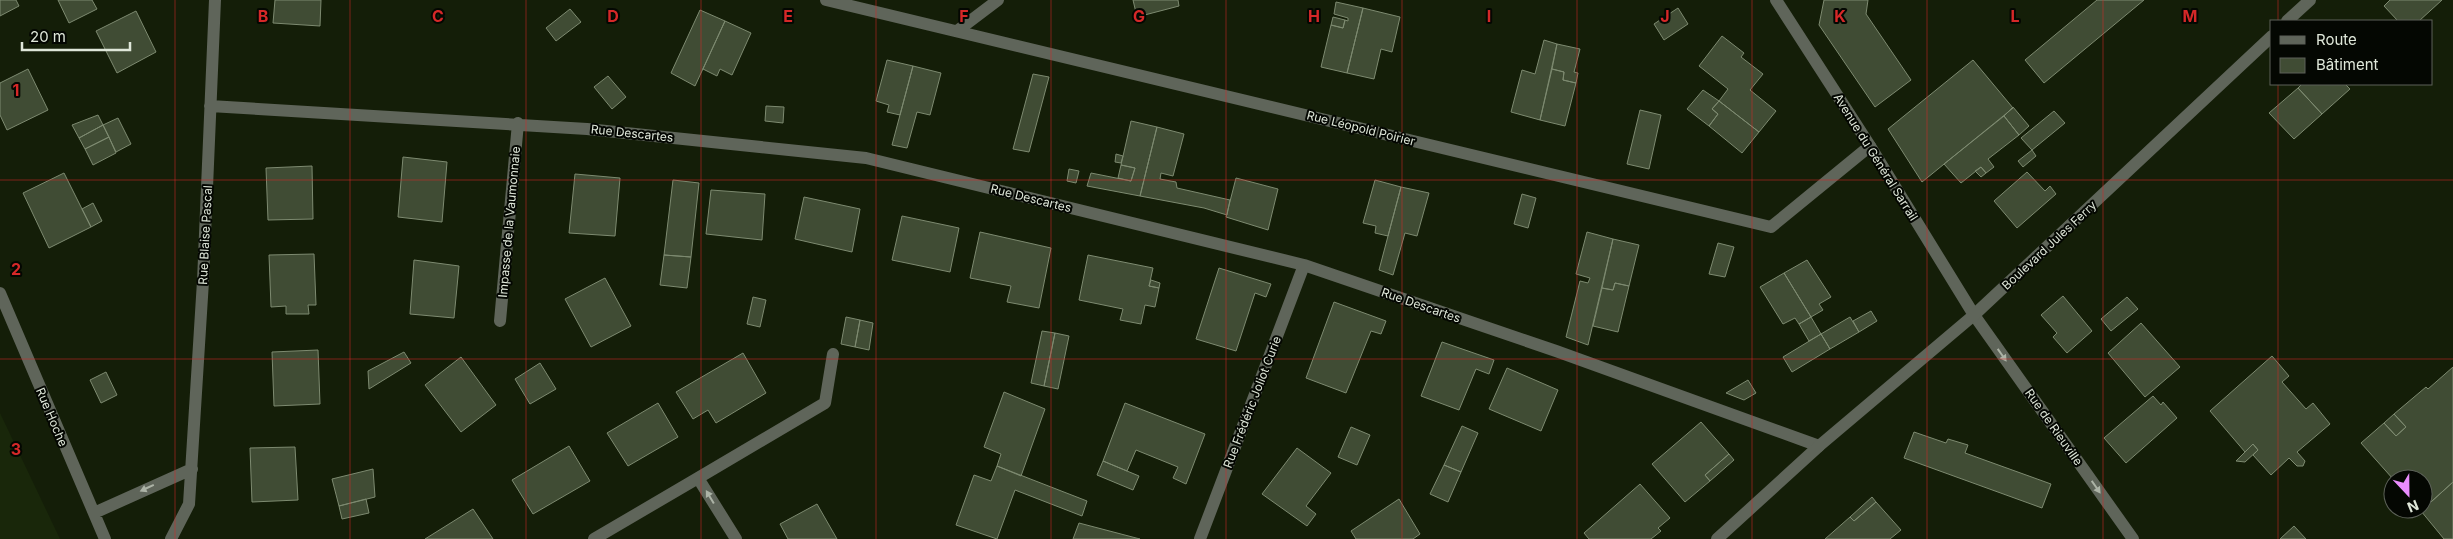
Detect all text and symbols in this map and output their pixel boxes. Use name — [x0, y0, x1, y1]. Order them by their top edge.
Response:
text: B — [258, 6, 268, 26]
text: C — [432, 6, 444, 26]
text: D — [607, 6, 619, 26]
text: E — [783, 6, 793, 26]
text: F — [959, 6, 969, 26]
text: G — [1133, 6, 1145, 26]
text: H — [1308, 6, 1320, 26]
text: I — [1487, 6, 1491, 26]
text: J — [1660, 6, 1670, 26]
text: K — [1834, 6, 1846, 26]
text: L — [2010, 6, 2020, 26]
text: M — [2183, 6, 2197, 26]
scale bar — [22, 20, 130, 52]
legend — [2270, 20, 2433, 85]
text: 20 m — [30, 27, 66, 46]
text: Route — [2316, 30, 2357, 49]
text: Bâtiment — [2316, 55, 2379, 74]
text: 1 — [13, 80, 19, 100]
street label: Avenue du Général Sarrail — [1831, 91, 1921, 223]
street label: Rue Léopold Poirier — [1305, 107, 1417, 149]
street label: Rue Descartes — [590, 121, 674, 145]
street label: Impasse de la Vaumonnaie — [495, 146, 523, 298]
street label: Rue Descartes — [989, 181, 1073, 215]
street label: Rue Blaise Pascal — [195, 185, 215, 285]
street label: Boulevard Jules Ferry — [1999, 197, 2099, 293]
text: 2 — [11, 259, 21, 279]
street label: Rue Descartes — [1379, 284, 1463, 326]
street label: Rue Frédéric Joliot Curie — [1220, 334, 1284, 470]
one-way arrow — [1997, 348, 2007, 361]
street label: Rue Hoche — [33, 385, 71, 449]
street label: Rue de Rieuville — [2022, 386, 2086, 468]
text: 3 — [11, 439, 21, 459]
north arrow — [2383, 469, 2433, 519]
one-way arrow — [2091, 480, 2101, 494]
one-way arrow — [140, 485, 154, 493]
one-way arrow — [706, 491, 715, 504]
text: N — [2405, 497, 2421, 516]

